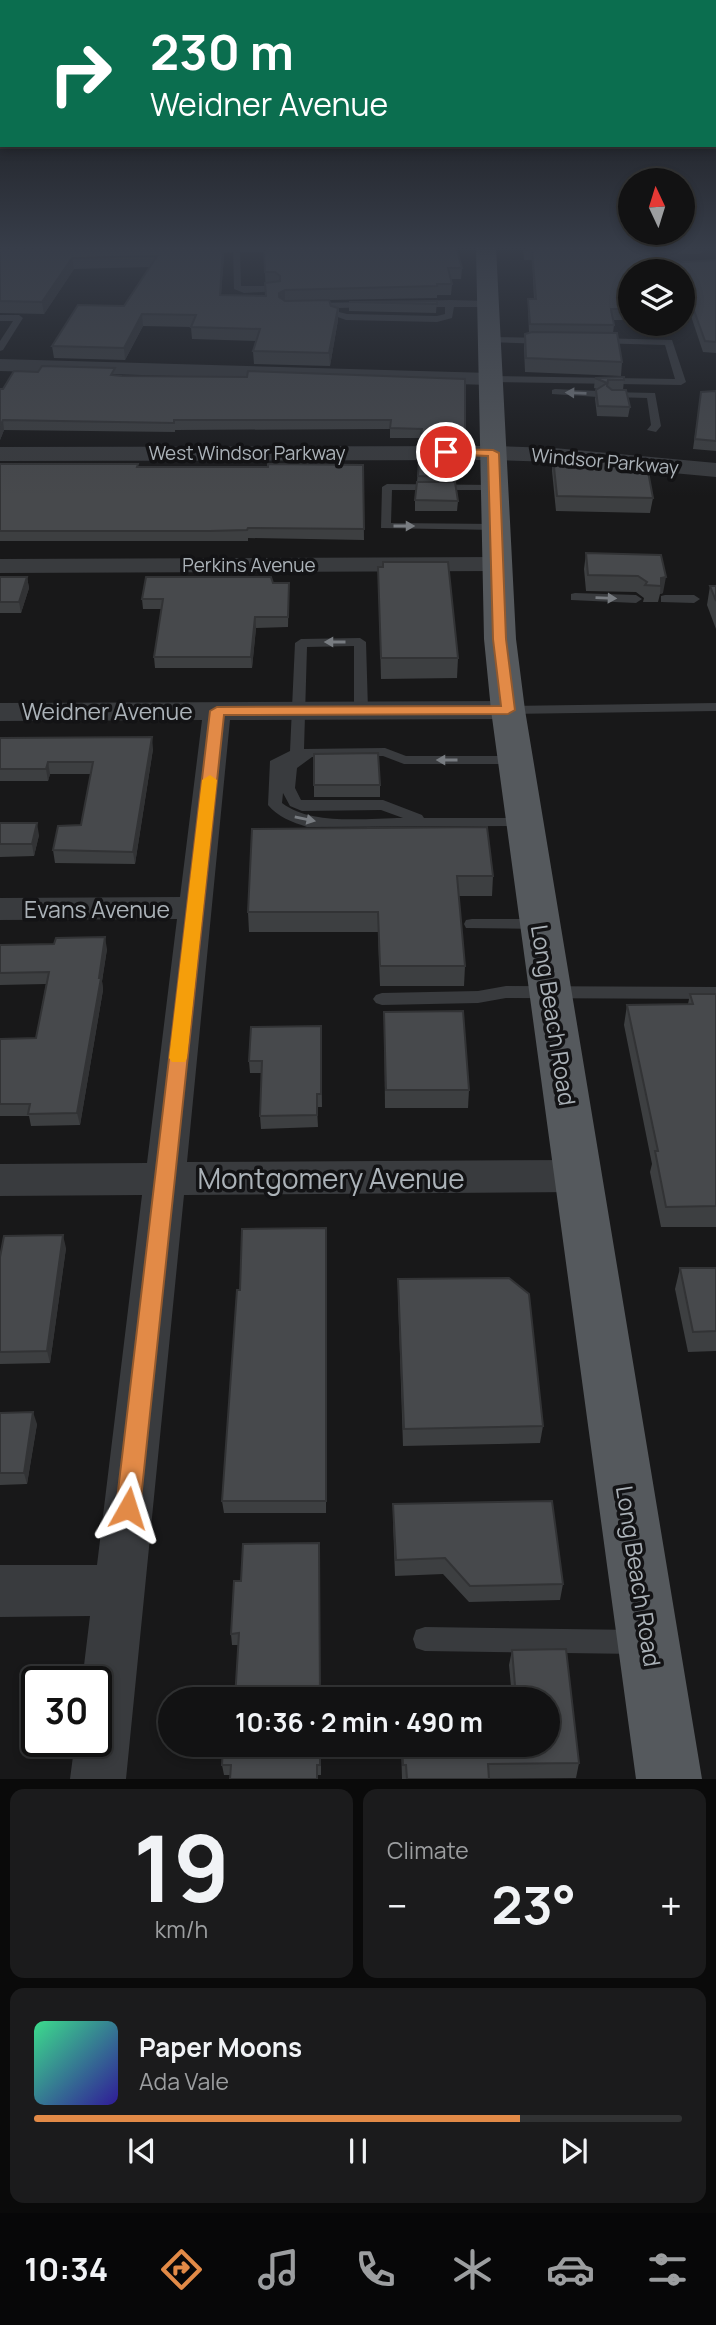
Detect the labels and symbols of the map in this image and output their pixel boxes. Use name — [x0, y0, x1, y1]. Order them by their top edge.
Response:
north arrow — [618, 168, 695, 245]
one-way arrow — [565, 387, 587, 399]
pin — [416, 422, 476, 482]
street label: West Windsor Parkway — [148, 440, 346, 466]
street label: Windsor Parkway — [530, 442, 680, 480]
one-way arrow — [394, 521, 416, 532]
street label: Perkins Avenue — [182, 552, 316, 578]
one-way arrow — [595, 592, 617, 603]
one-way arrow — [324, 636, 346, 648]
street label: Weidner Avenue — [21, 695, 193, 727]
one-way arrow — [436, 754, 458, 766]
one-way arrow — [294, 814, 316, 825]
street label: Evans Avenue — [24, 893, 170, 925]
street label: Long Beach Road — [524, 922, 584, 1108]
street label: Montgomery Avenue — [197, 1159, 465, 1197]
position arrow — [91, 1471, 165, 1545]
street label: Long Beach Road — [609, 1483, 669, 1669]
speed limit sign: 30 — [21, 1666, 112, 1757]

